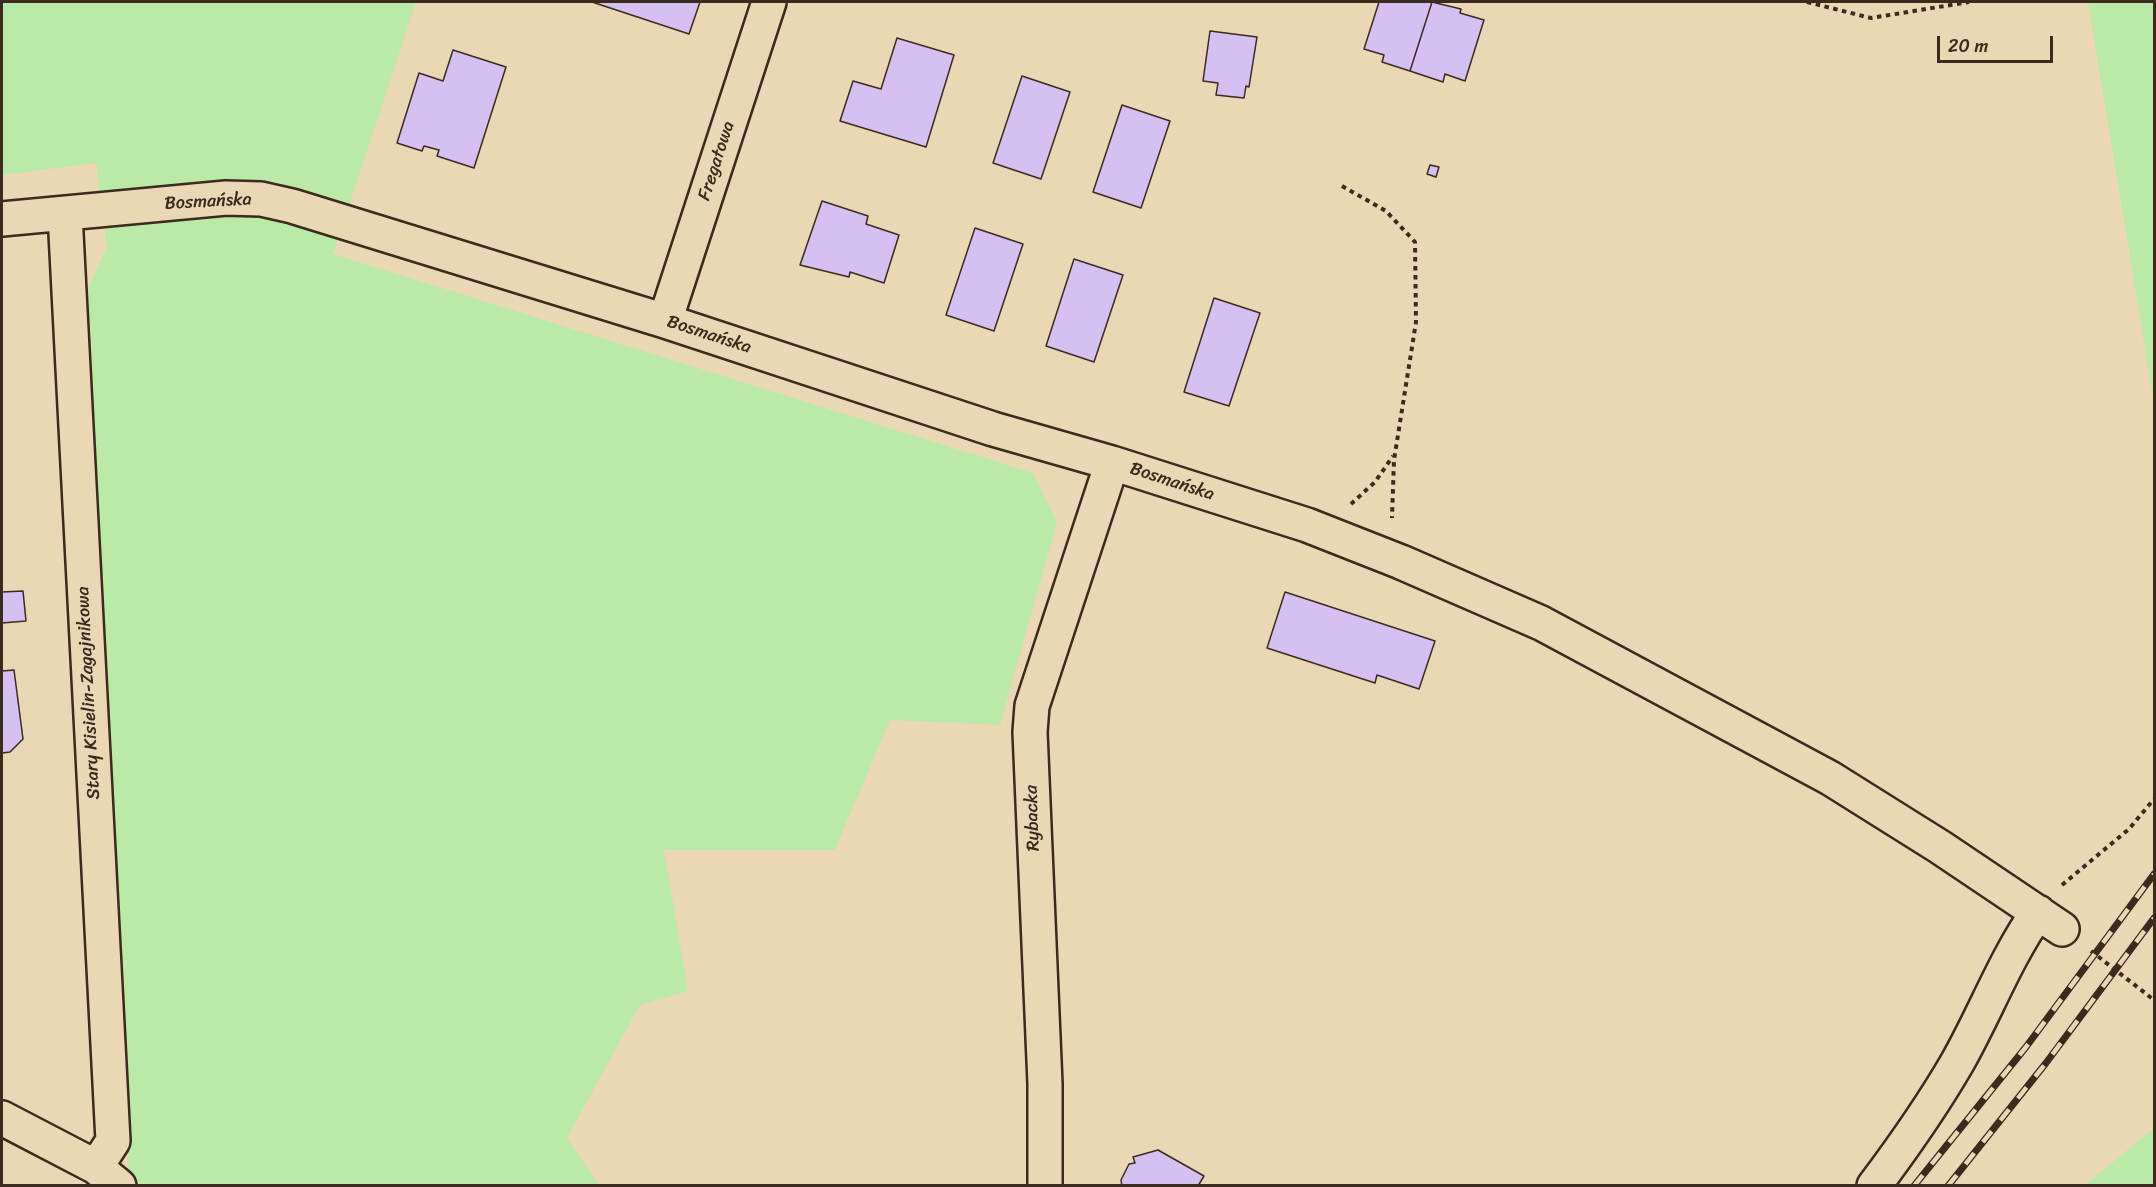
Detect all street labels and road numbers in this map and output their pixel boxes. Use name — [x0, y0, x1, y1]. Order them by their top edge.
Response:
street label: Fregatowa — [694, 119, 740, 203]
street label: Bosmańska — [164, 189, 252, 215]
street label: Bosmańska — [664, 311, 754, 359]
street label: Bosmańska — [1127, 458, 1217, 506]
street label: Stary Kisielin-Zagajnikowa — [73, 586, 105, 800]
street label: Rybacka — [1021, 784, 1045, 852]

